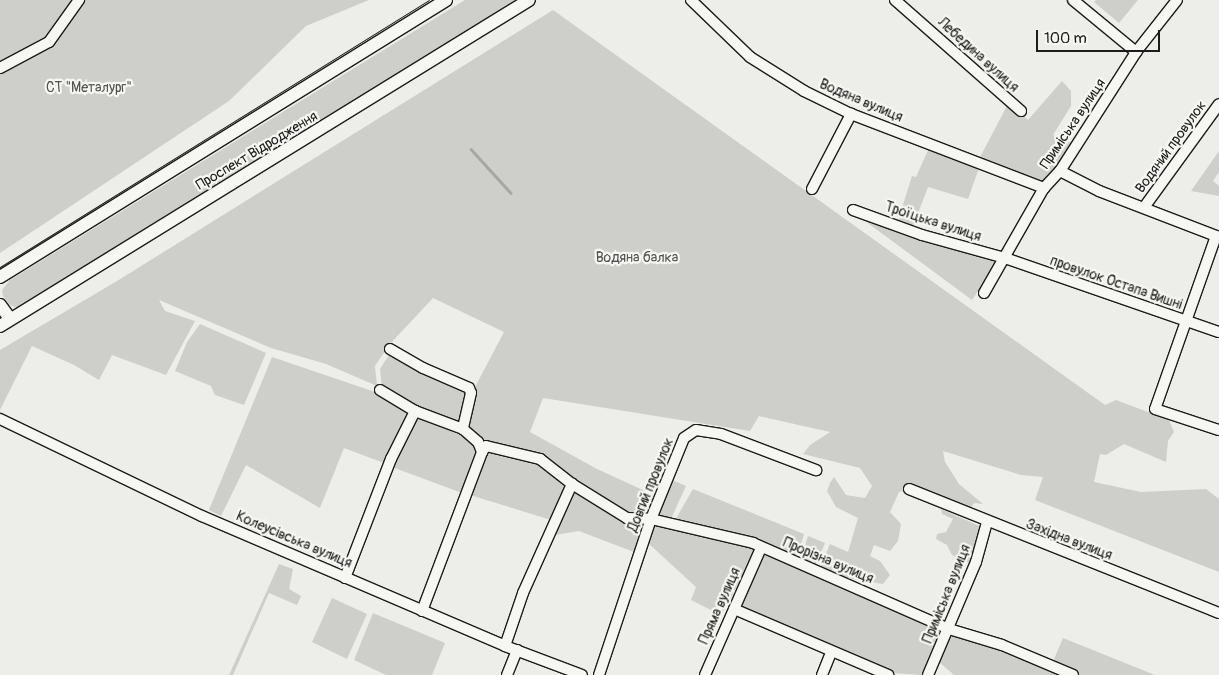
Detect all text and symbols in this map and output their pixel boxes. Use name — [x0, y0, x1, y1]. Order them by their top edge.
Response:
street label: Лебедина вулиця — [934, 14, 1022, 96]
scale bar — [1039, 20, 1163, 52]
text: 100 m — [1044, 29, 1087, 48]
street label: Водяна вулиця — [817, 76, 905, 126]
street label: Приміська вулиця — [1037, 76, 1109, 172]
park label: СТ "Металург" — [46, 80, 132, 96]
street label: Водяний провулок — [1132, 98, 1210, 196]
street label: Проспект Відродження — [193, 108, 321, 194]
street label: Троїцька вулиця — [883, 198, 983, 246]
park label: Водяна балка — [596, 250, 678, 266]
street label: провулок Остапа Вишні — [1048, 252, 1184, 314]
street label: Довгий провулок — [625, 436, 677, 534]
street label: Колеусівська вулиця — [233, 508, 355, 572]
street label: Західна вулиця — [1023, 516, 1115, 564]
street label: Прорізна вулиця — [780, 534, 876, 588]
street label: Приміська вулиця — [920, 542, 974, 646]
street label: Пряма вулиця — [696, 565, 744, 647]

